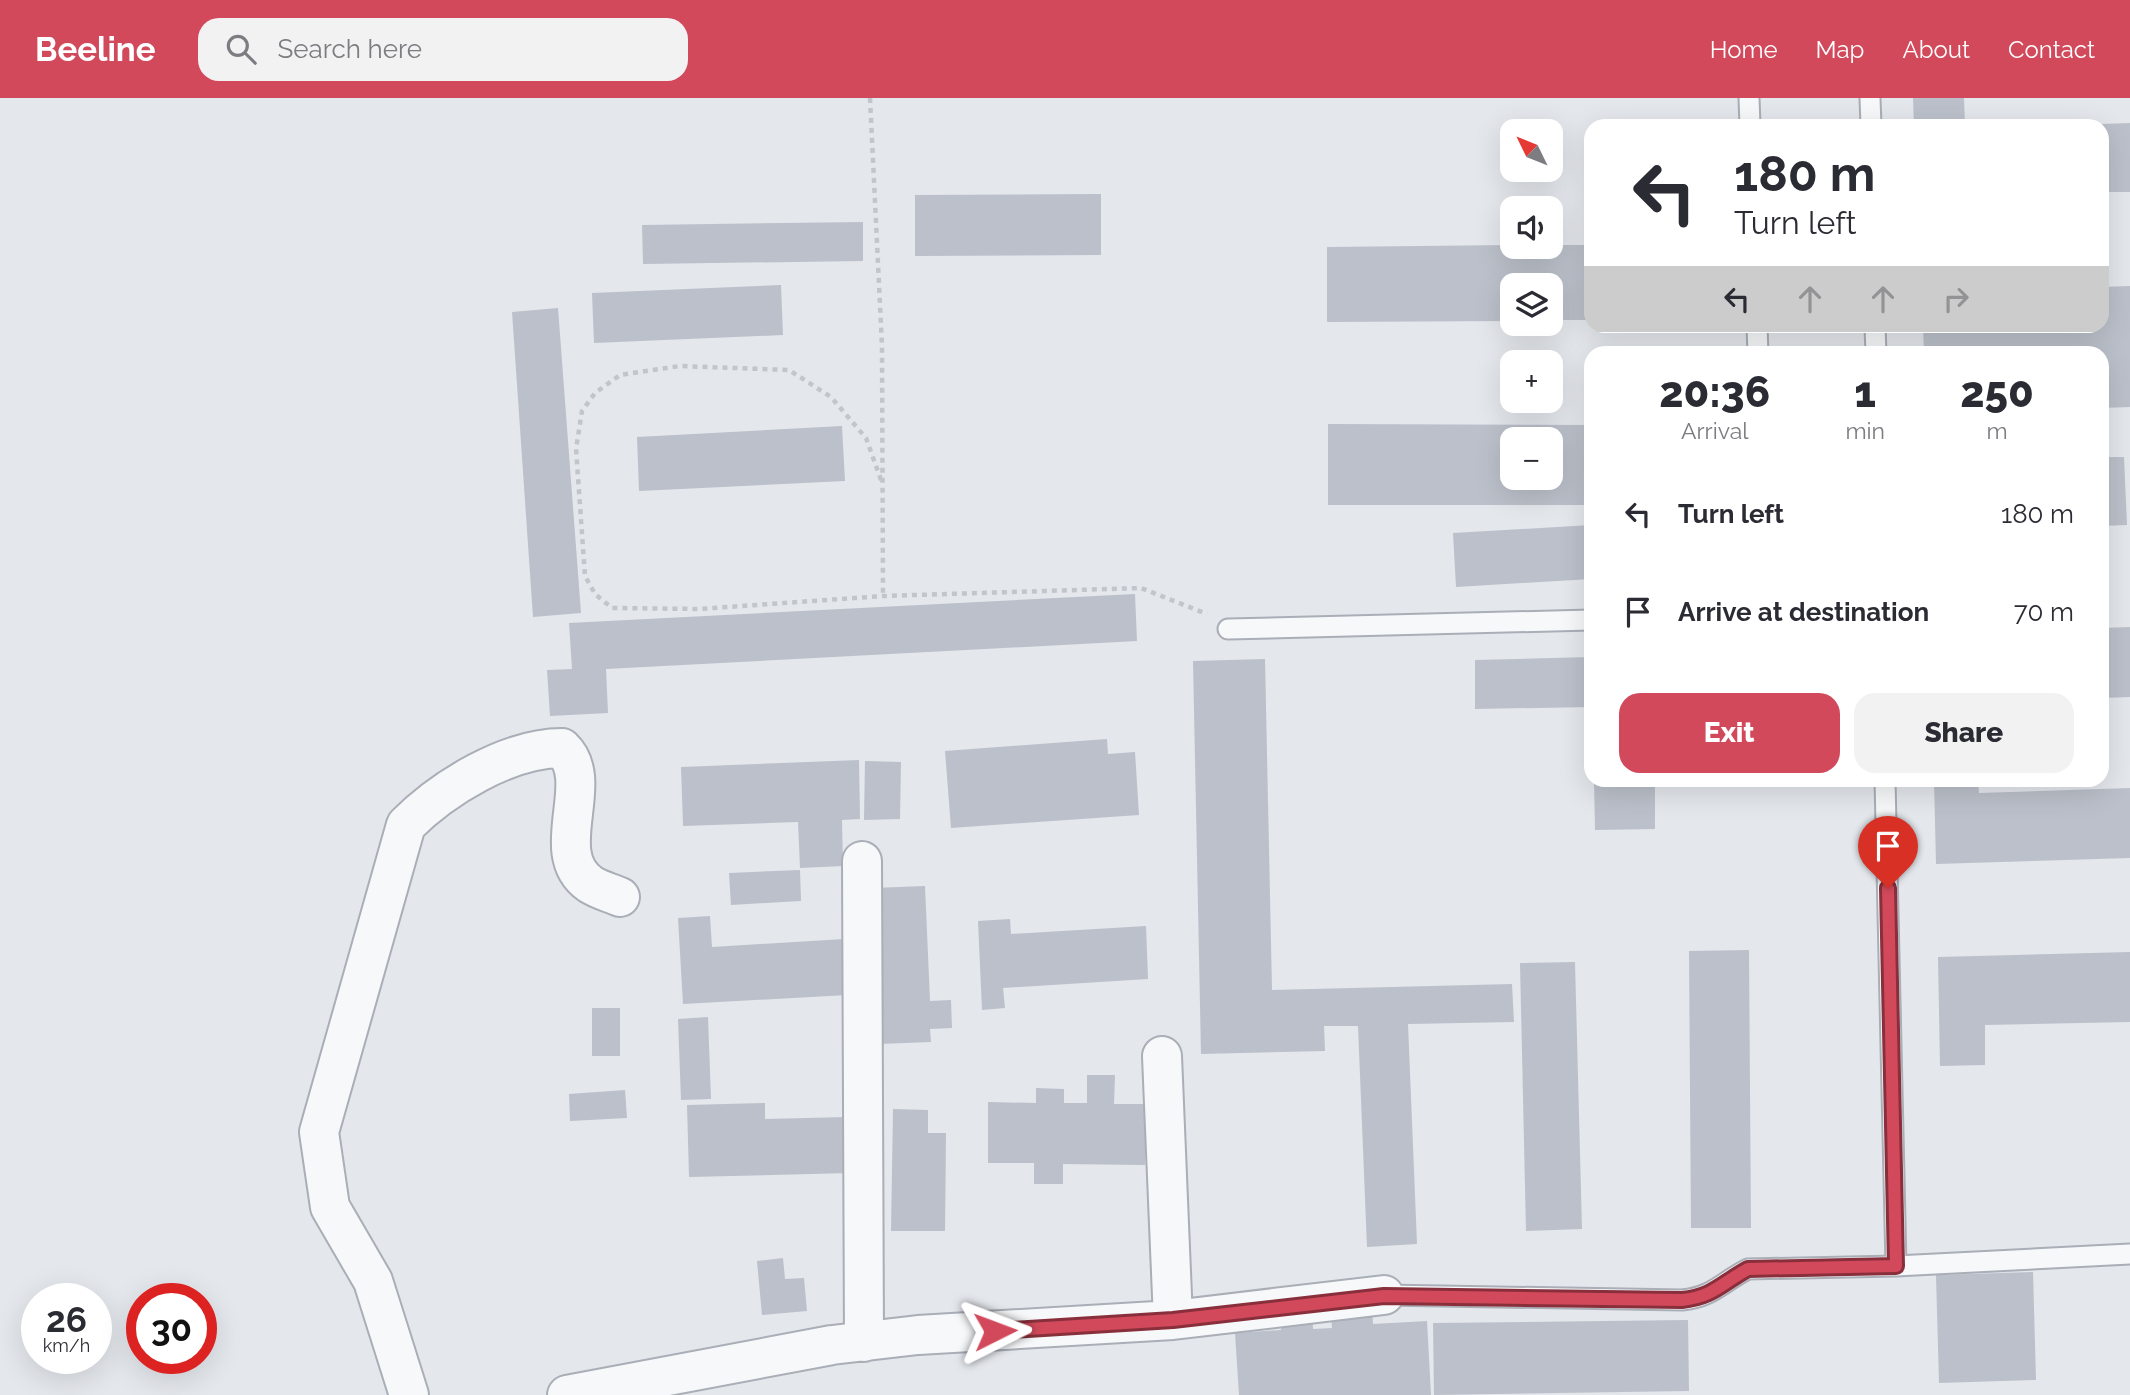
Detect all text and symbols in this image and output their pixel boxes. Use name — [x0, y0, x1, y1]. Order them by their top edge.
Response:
search box — [198, 18, 688, 81]
text: Beeline — [35, 30, 156, 69]
icon: search — [222, 30, 260, 68]
text: Search here — [278, 34, 422, 64]
text: Home — [1710, 35, 1778, 64]
text: Map — [1816, 35, 1864, 64]
text: About — [1902, 35, 1970, 64]
text: Contact — [2008, 35, 2095, 64]
north arrow — [1500, 119, 1563, 182]
map controls — [1500, 119, 1563, 490]
text: 180 m — [1734, 145, 1875, 202]
icon: left — [1619, 147, 1710, 238]
button: sound — [1500, 196, 1563, 259]
text: Turn left — [1734, 204, 1856, 241]
button: layers — [1500, 273, 1563, 336]
icon: left — [1718, 280, 1756, 318]
icon: ahead — [1791, 280, 1829, 318]
icon: ahead — [1864, 280, 1902, 318]
icon: right — [1937, 280, 1975, 318]
button: + — [1500, 350, 1563, 413]
text: 20:36 — [1659, 368, 1770, 417]
text: 1 — [1854, 368, 1876, 417]
text: 250 — [1960, 368, 2034, 417]
text: Arrival — [1681, 417, 1748, 444]
text: min — [1845, 417, 1885, 444]
text: m — [1986, 417, 2008, 444]
button: − — [1500, 427, 1563, 490]
icon: left — [1619, 495, 1657, 533]
text: Turn left — [1678, 499, 1784, 529]
text: 180 m — [2001, 499, 2074, 529]
icon: arrive — [1619, 593, 1657, 631]
text: Arrive at destination — [1678, 597, 1929, 627]
text: 70 m — [2014, 597, 2074, 627]
button: Exit — [1619, 693, 1840, 773]
button: Share — [1854, 693, 2074, 773]
pin — [1858, 816, 1918, 888]
icon: arrive — [1869, 827, 1907, 865]
speed limit sign: 30 — [126, 1283, 217, 1374]
position arrow — [958, 1294, 1032, 1368]
text: 26 — [46, 1299, 87, 1340]
text: km/h — [43, 1335, 90, 1356]

